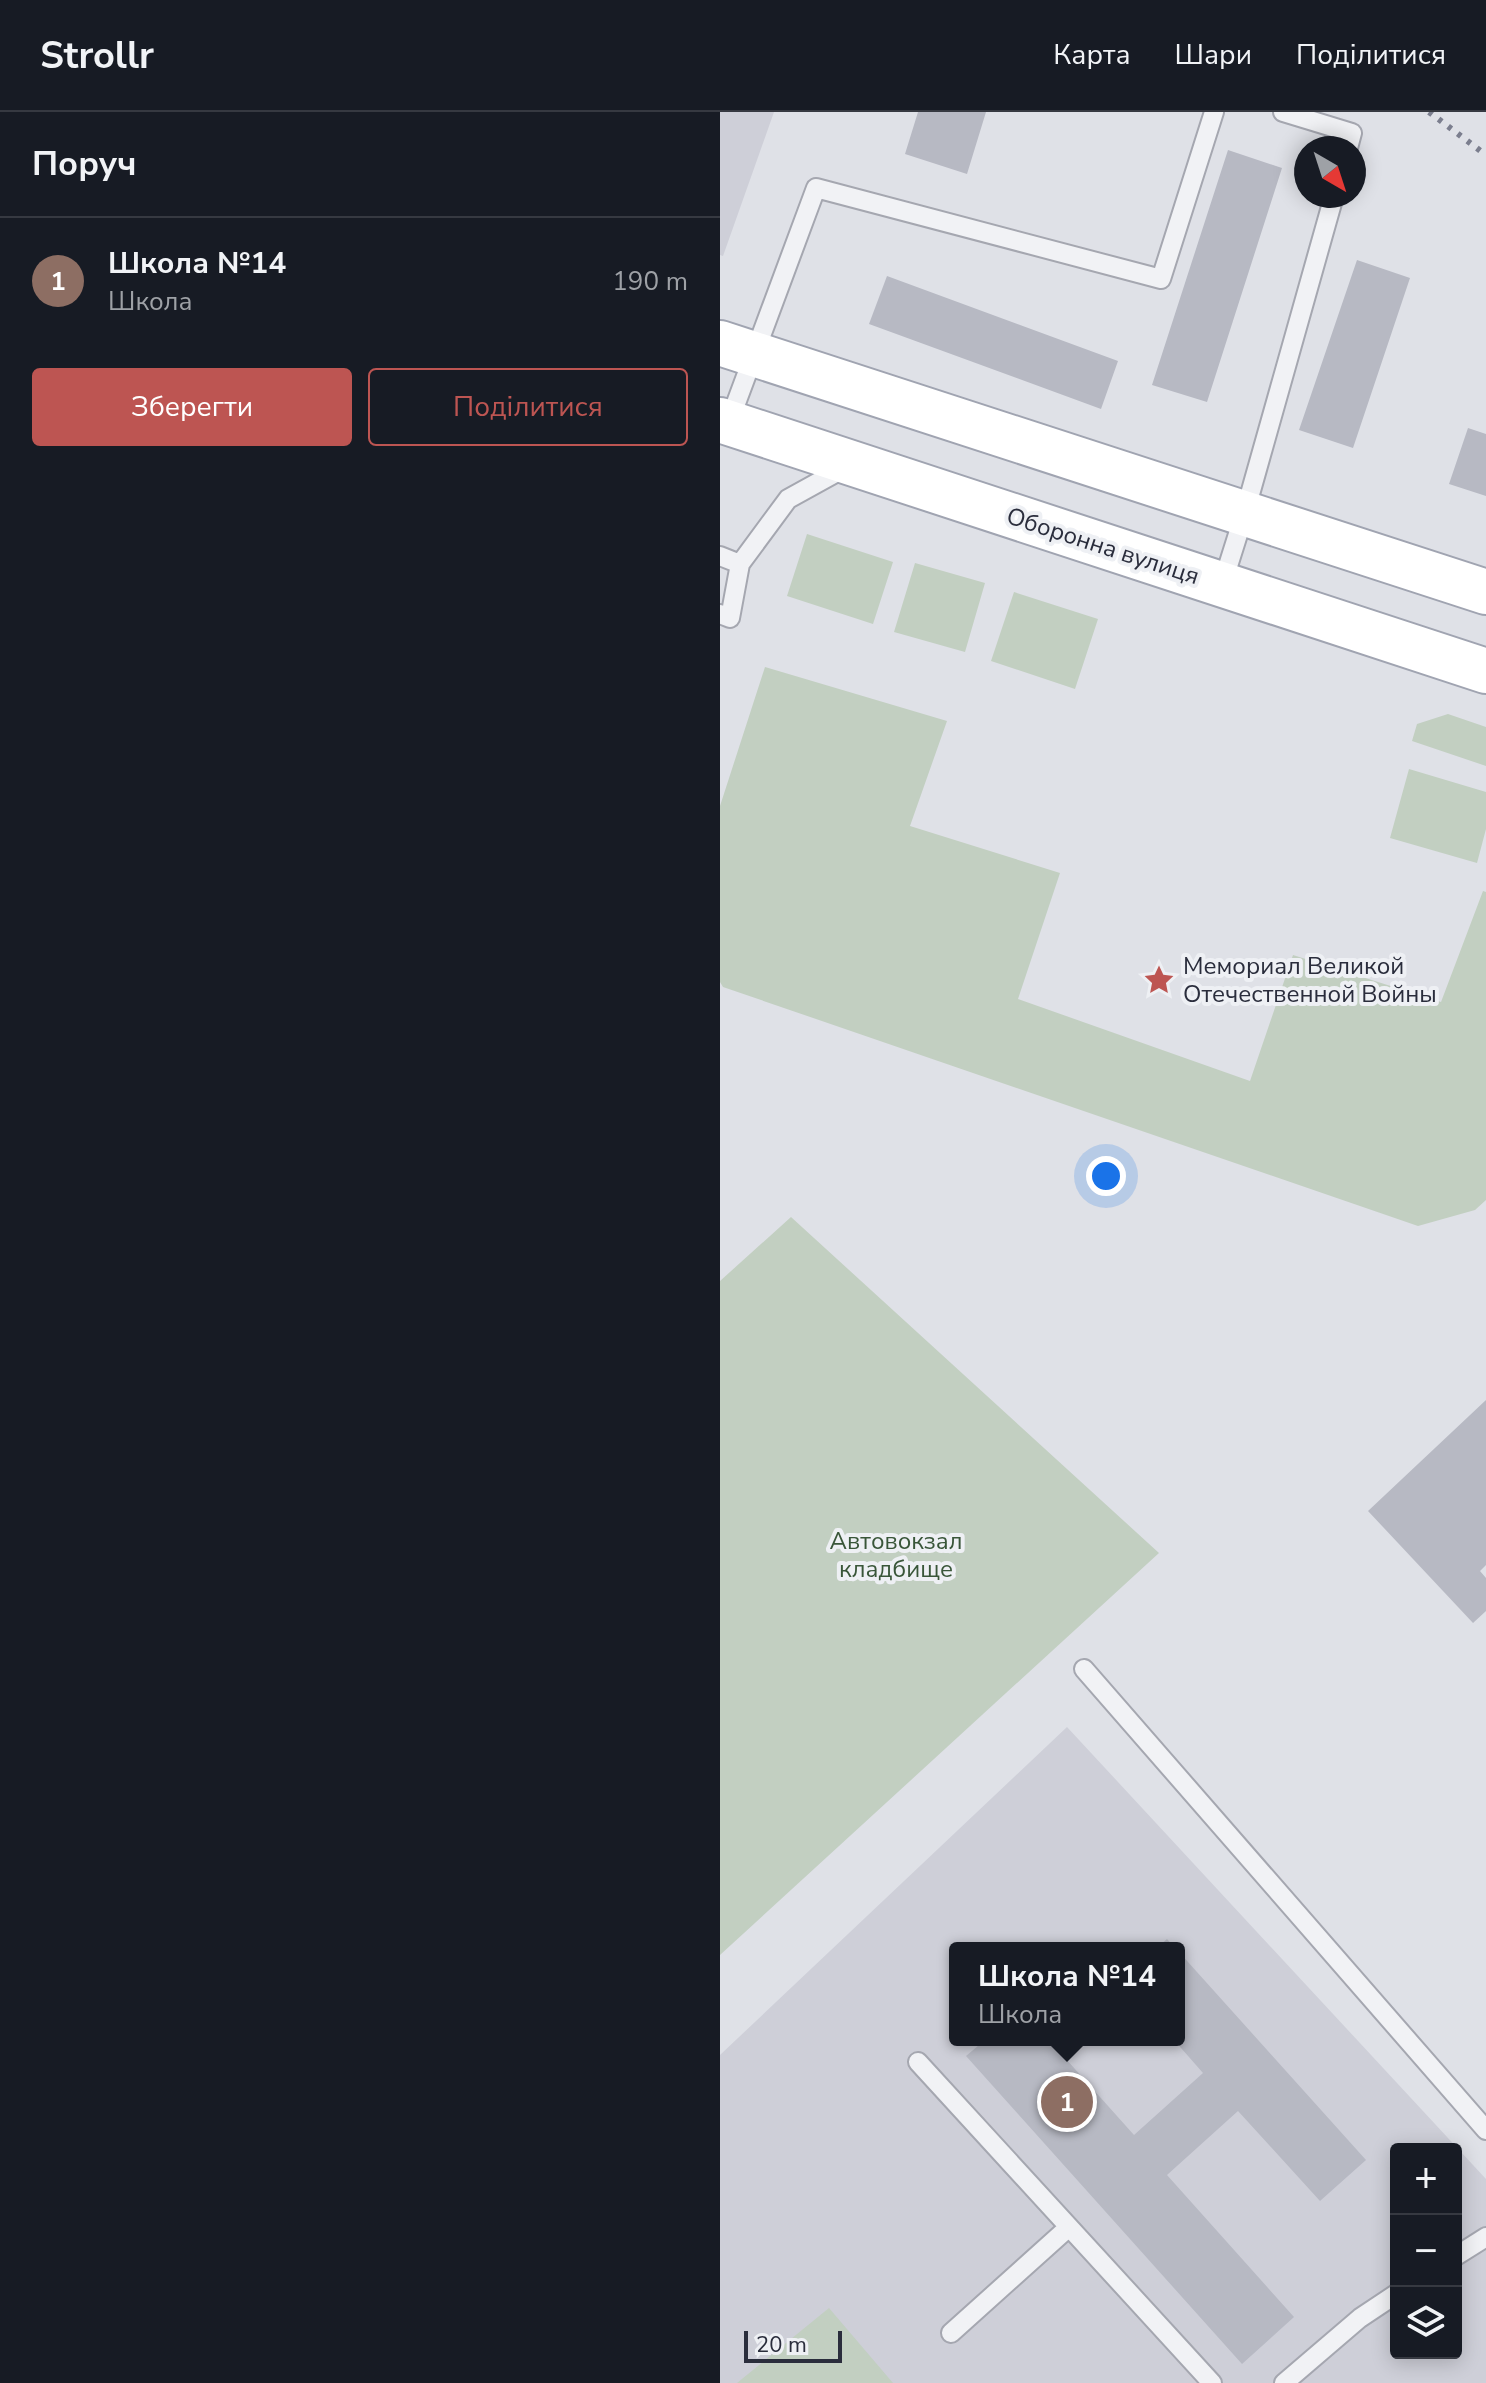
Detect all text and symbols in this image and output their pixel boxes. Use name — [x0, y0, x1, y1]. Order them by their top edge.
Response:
text: Strollr — [40, 30, 154, 81]
text: Карта — [1053, 36, 1131, 74]
text: Шари — [1175, 36, 1252, 74]
text: Поділитися — [1296, 36, 1446, 74]
north arrow — [1294, 136, 1366, 208]
text: Поруч — [32, 141, 137, 187]
text: Школа №14 — [108, 243, 286, 284]
text: 1 — [50, 264, 66, 299]
text: 190 m — [612, 264, 688, 299]
text: Школа — [108, 284, 192, 319]
button: Зберегти — [32, 368, 352, 446]
button: Поділитися — [368, 368, 688, 446]
street label: Оборонна вулиця — [1003, 500, 1203, 592]
place label: Мемориал Великой Отечественной Войны — [1183, 950, 1437, 1010]
place icon: Мемориал Великой Отечественной Войны — [1142, 963, 1176, 997]
your location — [1086, 1156, 1126, 1196]
park label: Автовокзал кладбище — [829, 1525, 963, 1585]
popup — [949, 1942, 1185, 2046]
text: Школа №14 — [978, 1956, 1156, 1997]
text: Школа — [978, 1997, 1062, 2032]
pin: 1 — [1041, 2072, 1093, 2132]
map controls — [1390, 2143, 1462, 2359]
button: + — [1390, 2143, 1462, 2215]
button: − — [1390, 2215, 1462, 2287]
button: layers — [1390, 2287, 1462, 2359]
scale bar — [744, 2327, 842, 2363]
text: 20 m — [756, 2330, 807, 2360]

